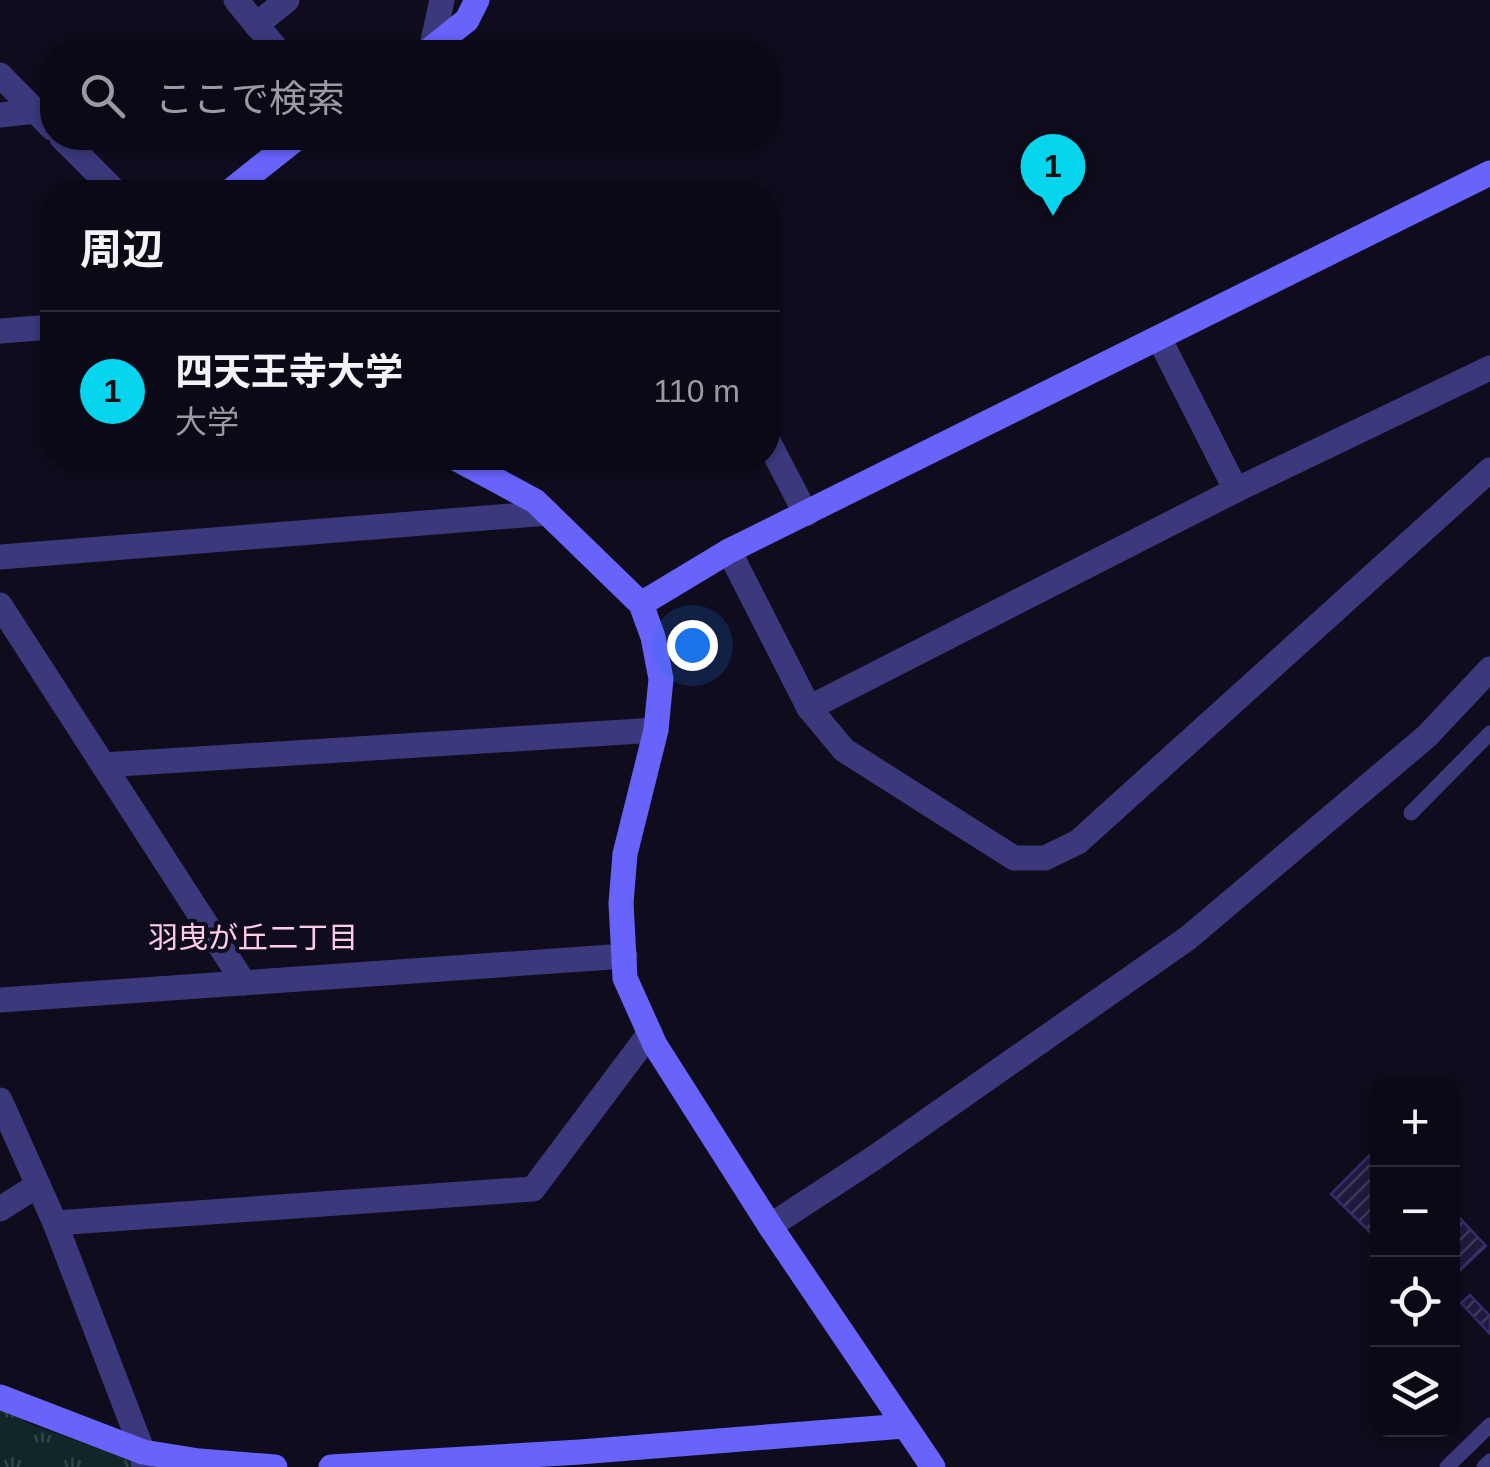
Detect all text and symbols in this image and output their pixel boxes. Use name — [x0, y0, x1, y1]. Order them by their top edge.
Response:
search box — [40, 40, 780, 150]
icon: search — [75, 68, 130, 123]
text: ここで検索 — [155, 78, 345, 120]
pin: 1 — [1020, 134, 1086, 216]
text: 周辺 — [80, 226, 164, 273]
text: 四天王寺大学 — [175, 351, 403, 393]
text: 1 — [104, 373, 121, 409]
text: 110 m — [653, 373, 740, 409]
text: 大学 — [175, 404, 239, 440]
your location — [667, 620, 718, 671]
district label: 羽曳が丘二丁目 — [148, 921, 358, 954]
map controls — [1370, 1077, 1460, 1437]
button: + — [1370, 1077, 1460, 1167]
button: − — [1370, 1167, 1460, 1257]
button: locate — [1370, 1257, 1460, 1347]
button: layers — [1370, 1347, 1460, 1437]

